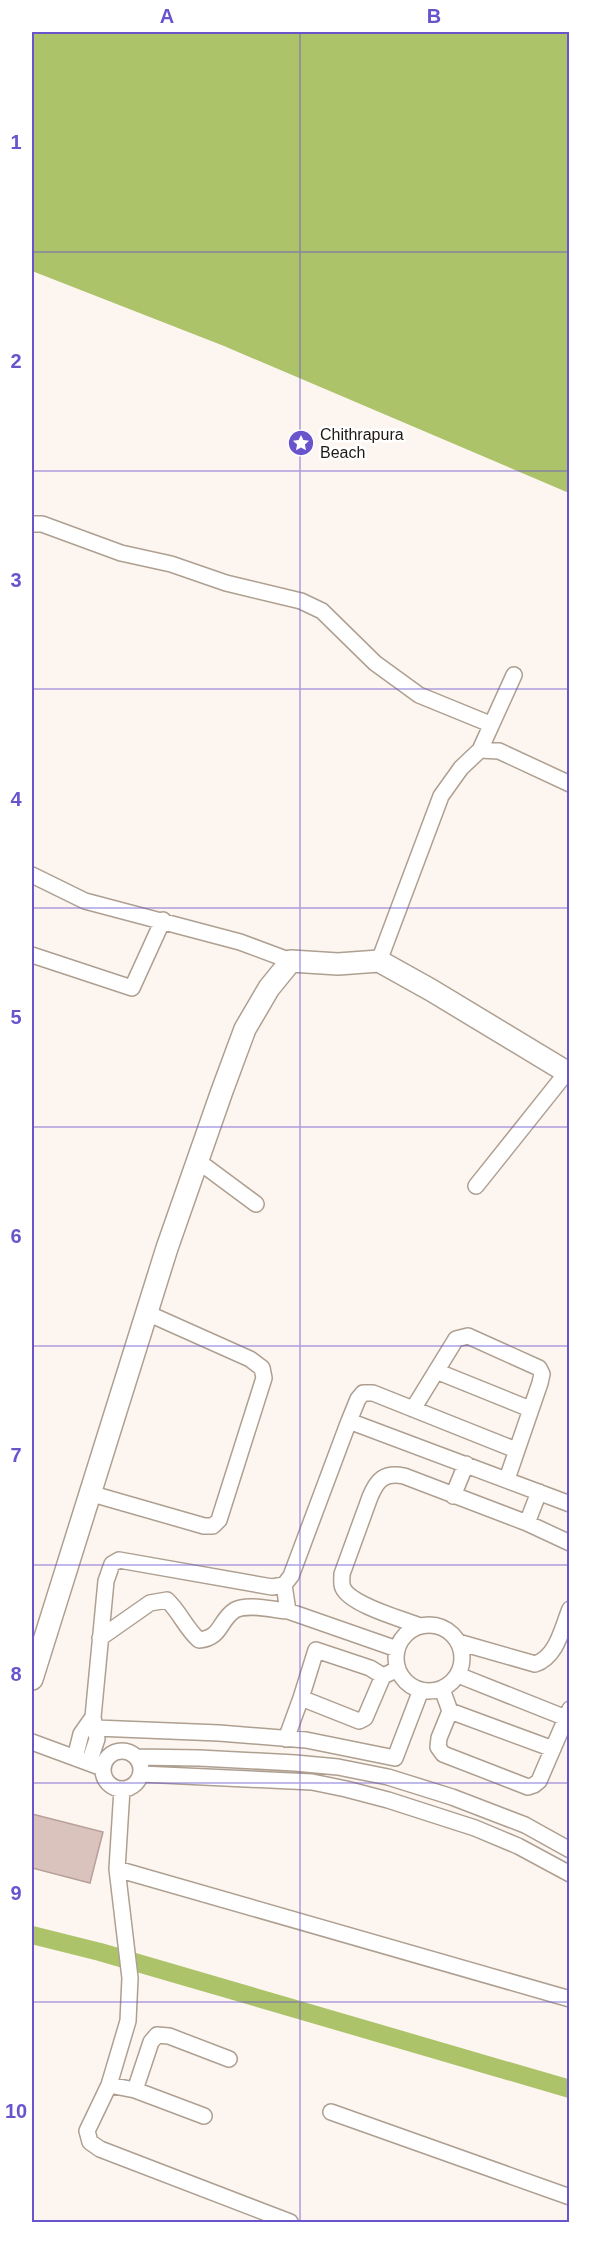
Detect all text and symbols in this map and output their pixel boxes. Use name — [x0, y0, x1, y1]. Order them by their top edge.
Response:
text: A — [160, 5, 174, 27]
text: B — [427, 5, 441, 27]
text: 1 — [10, 131, 22, 153]
text: 2 — [10, 350, 22, 372]
place label: Chithrapura Beach — [320, 426, 404, 461]
place icon: Chithrapura Beach — [286, 428, 316, 458]
text: 3 — [10, 569, 22, 591]
text: 4 — [10, 788, 22, 810]
text: 5 — [10, 1006, 22, 1028]
text: 6 — [10, 1225, 22, 1247]
text: 7 — [10, 1444, 22, 1466]
text: 8 — [10, 1663, 22, 1685]
text: 9 — [10, 1882, 22, 1904]
text: 10 — [5, 2100, 27, 2122]

